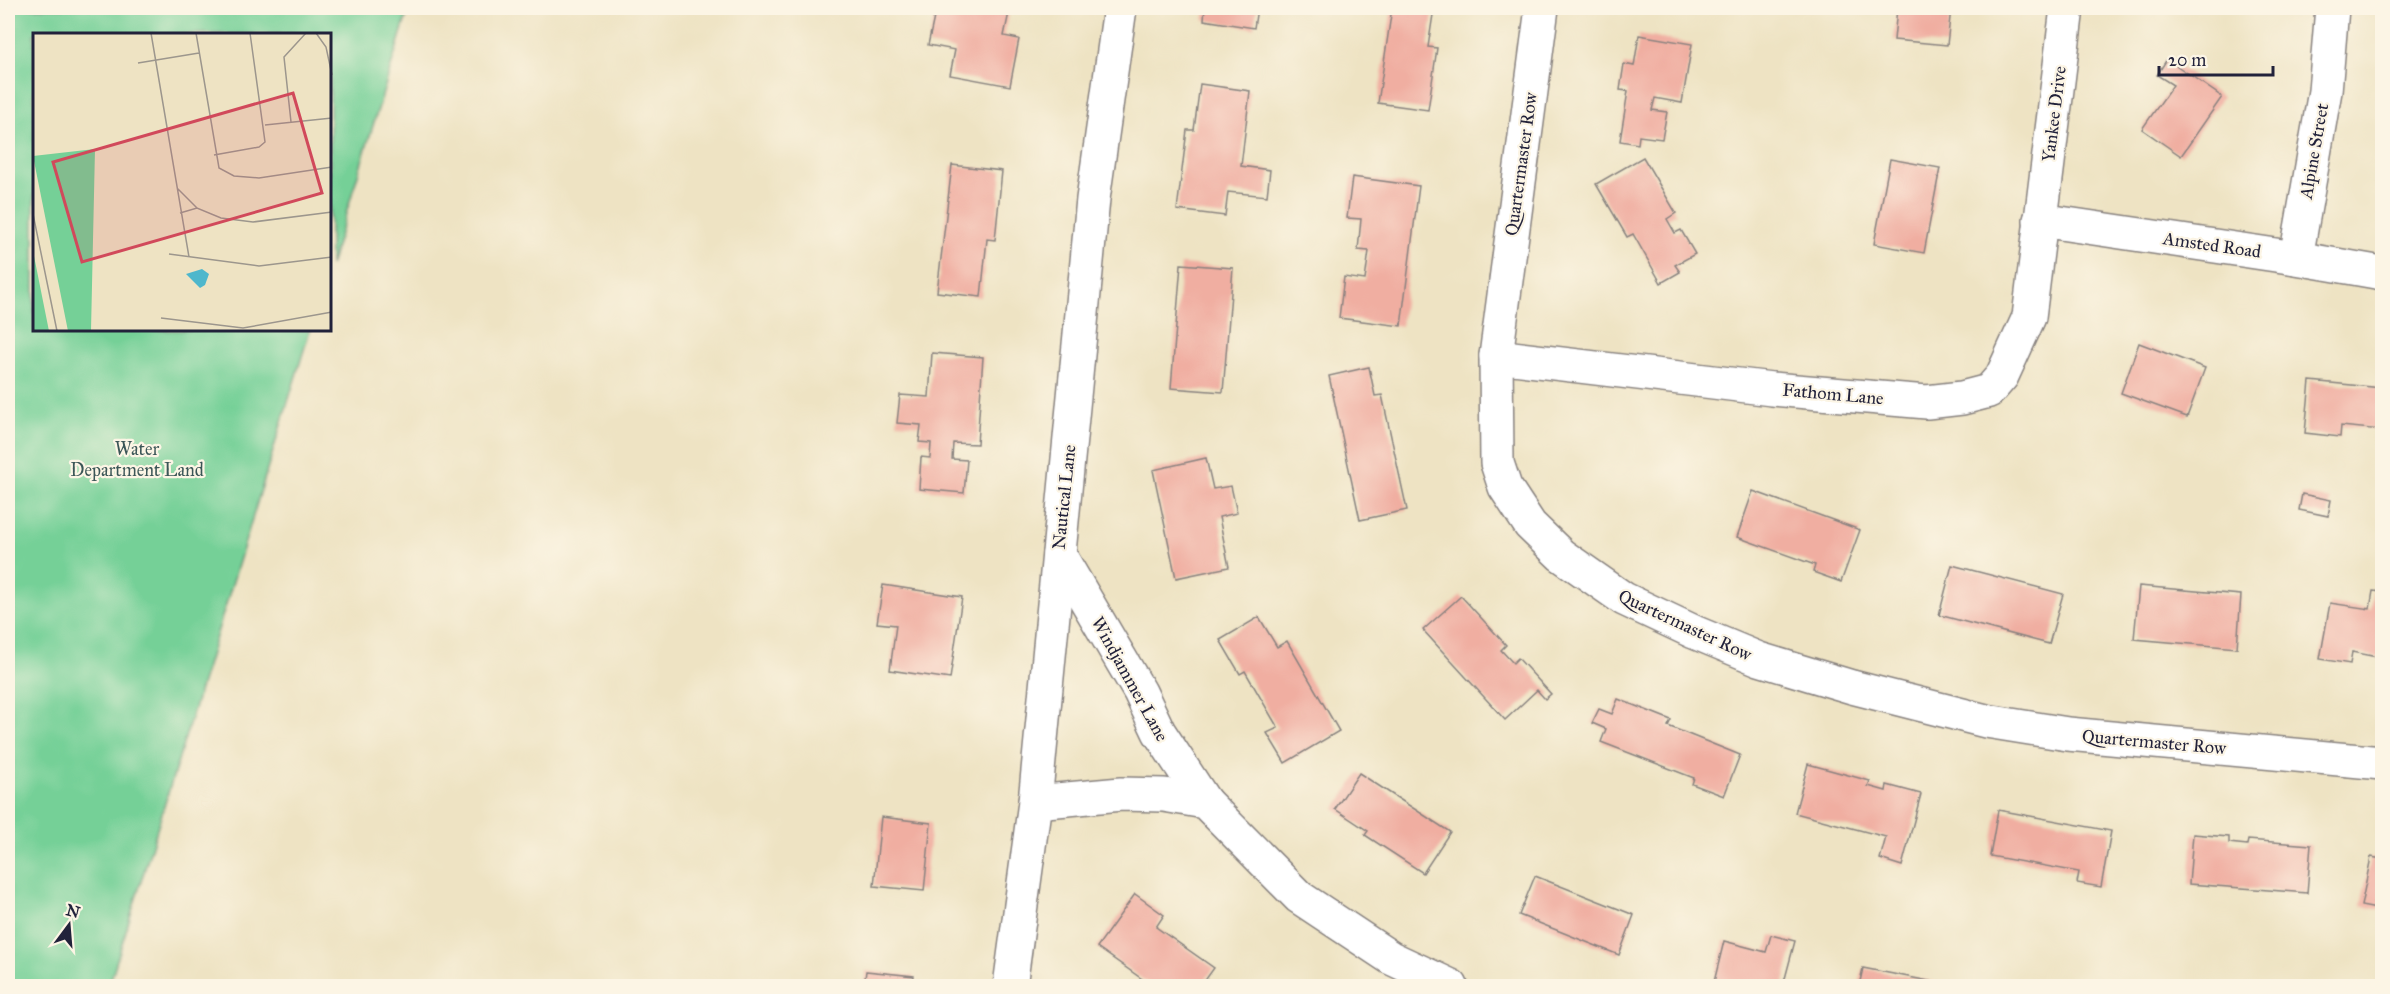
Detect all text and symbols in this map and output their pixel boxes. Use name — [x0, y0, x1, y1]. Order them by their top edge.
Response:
inset map — [33, 33, 332, 332]
scale bar — [2159, 39, 2273, 77]
text: 20 m — [2168, 49, 2206, 71]
street label: Yankee Drive — [2037, 65, 2071, 163]
street label: Quartermaster Row — [1500, 91, 1542, 237]
street label: Alpine Street — [2295, 101, 2333, 202]
street label: Amsted Road — [2160, 227, 2263, 263]
street label: Fathom Lane — [1781, 379, 1885, 409]
park label: Water Department Land — [70, 438, 204, 481]
street label: Nautical Lane — [1048, 443, 1080, 551]
street label: Quartermaster Row — [1615, 584, 1755, 666]
street label: Windjammer Lane — [1087, 613, 1173, 745]
street label: Quartermaster Row — [2081, 725, 2227, 759]
north arrow — [39, 895, 99, 955]
text: N — [64, 900, 83, 922]

